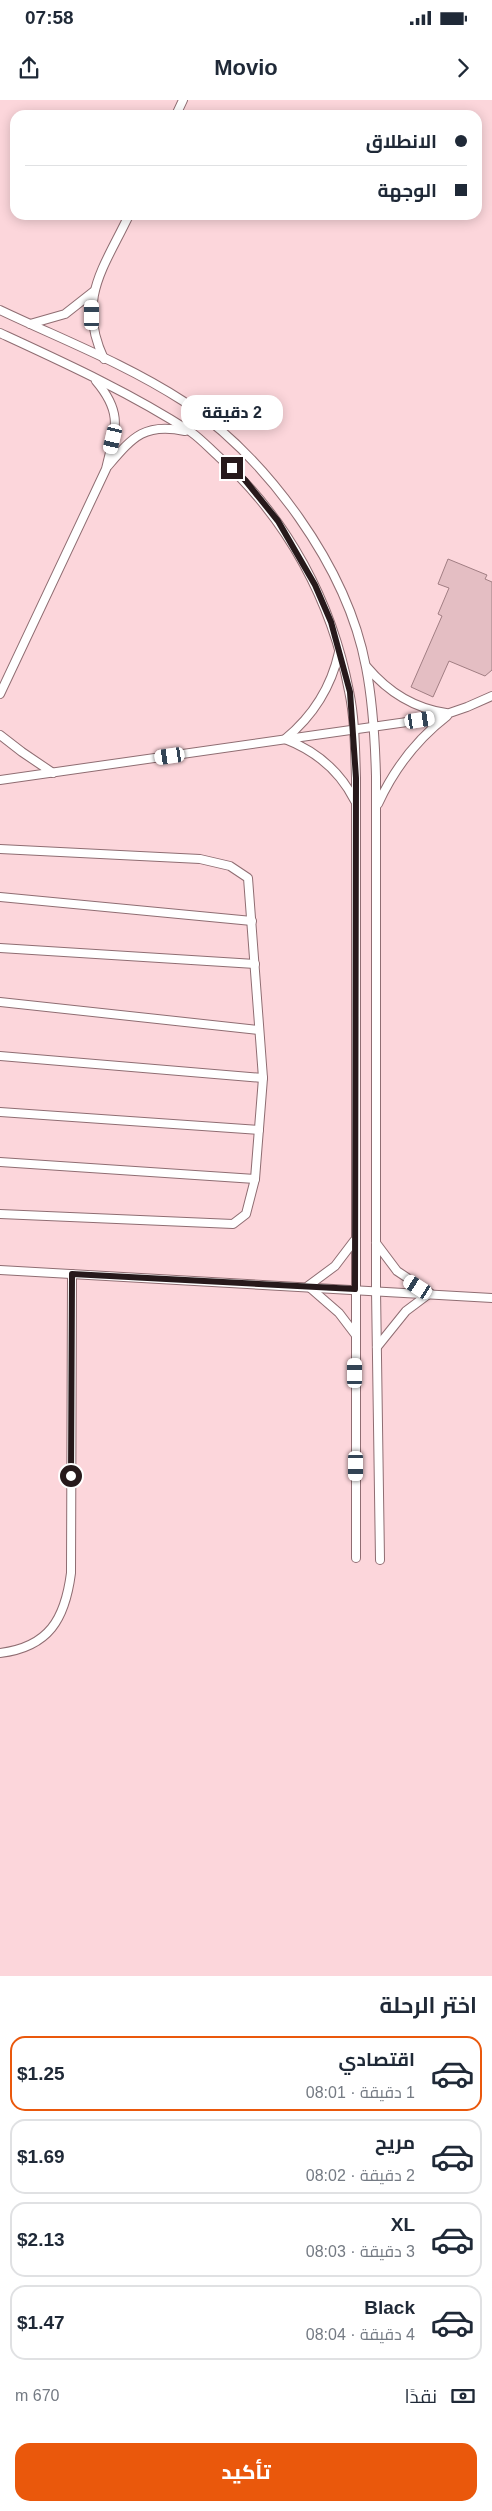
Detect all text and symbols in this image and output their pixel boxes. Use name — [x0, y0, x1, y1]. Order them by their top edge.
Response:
text: 07:58 — [25, 7, 74, 28]
icon: share — [15, 54, 43, 82]
icon: forward — [449, 54, 477, 82]
text: Movio — [214, 55, 278, 80]
text: الانطلاق — [366, 131, 437, 152]
text: الوجهة — [377, 180, 437, 201]
car — [84, 300, 99, 330]
callout: 2 دقيقة — [181, 396, 283, 430]
text: 2 دقيقة — [202, 404, 262, 421]
car — [102, 423, 123, 455]
route end — [221, 457, 243, 479]
car — [404, 710, 435, 730]
car — [154, 746, 185, 766]
car — [401, 1273, 434, 1301]
car — [347, 1358, 362, 1388]
car — [348, 1451, 363, 1481]
route start — [60, 1465, 82, 1487]
text: اختر الرحلة — [379, 1993, 477, 2018]
text: اقتصادي — [339, 2049, 415, 2070]
icon: car — [430, 2051, 475, 2096]
text: $1.25 — [17, 2063, 65, 2084]
text: 1 دقيقة · 08:01 — [306, 2084, 415, 2101]
text: مريح — [375, 2132, 415, 2153]
icon: car — [430, 2134, 475, 2179]
text: $1.69 — [17, 2146, 65, 2167]
text: 2 دقيقة · 08:02 — [306, 2167, 415, 2184]
text: XL — [391, 2214, 415, 2235]
icon: car — [430, 2217, 475, 2262]
text: $2.13 — [17, 2229, 65, 2250]
text: 3 دقيقة · 08:03 — [306, 2243, 415, 2260]
text: Black — [364, 2297, 415, 2318]
icon: car — [430, 2300, 475, 2345]
text: $1.47 — [17, 2312, 65, 2333]
text: 4 دقيقة · 08:04 — [306, 2326, 415, 2343]
icon: cash — [449, 2382, 477, 2410]
text: نقدًا — [405, 2386, 437, 2407]
text: 670 m — [15, 2387, 59, 2404]
button: تأكيد — [15, 2443, 477, 2501]

